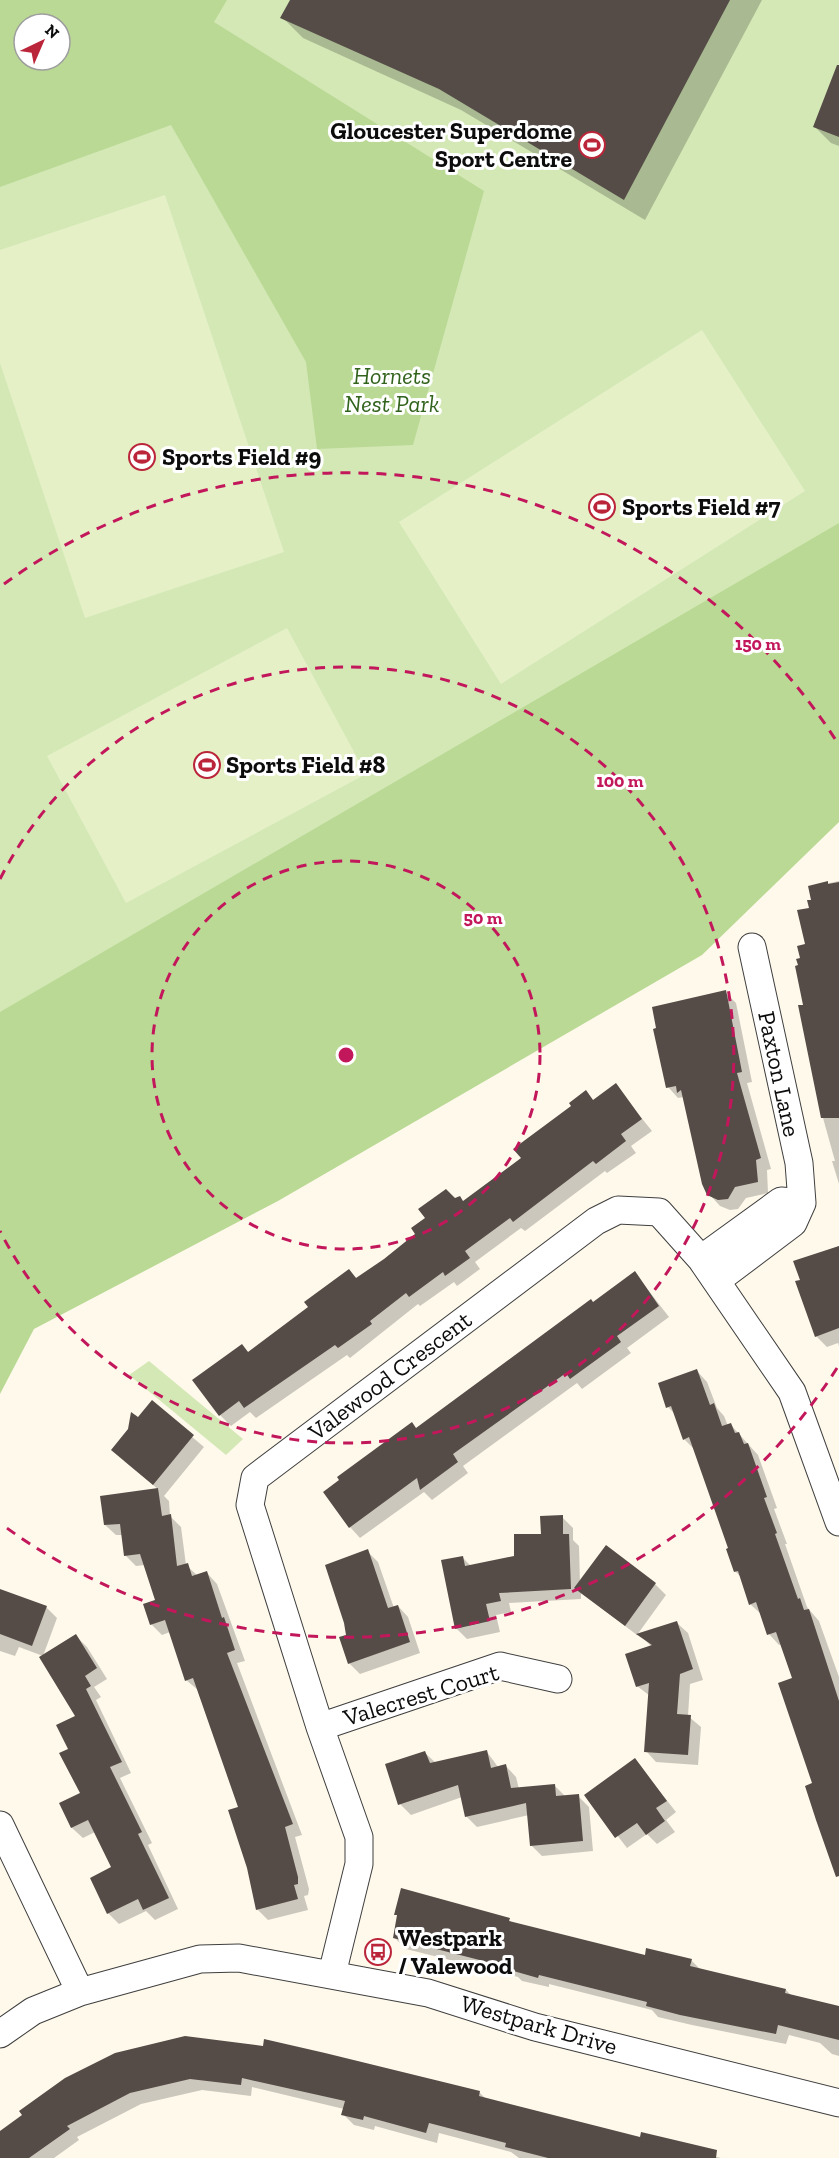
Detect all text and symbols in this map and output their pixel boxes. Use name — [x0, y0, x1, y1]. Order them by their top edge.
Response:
north arrow — [12, 12, 72, 72]
text: N — [41, 21, 63, 43]
place label: Gloucester Superdome Sport Centre — [330, 116, 572, 173]
sports icon: Gloucester Superdome Sport Centre — [577, 130, 607, 160]
park label: Hornets Nest Park — [345, 361, 440, 418]
sports icon: Sports Field #9 — [127, 442, 157, 472]
place label: Sports Field #9 — [162, 442, 321, 471]
sports icon: Sports Field #7 — [587, 492, 617, 522]
place label: Sports Field #7 — [622, 492, 780, 521]
text: 150 m — [735, 633, 781, 655]
sports icon: Sports Field #8 — [192, 750, 222, 780]
place label: Sports Field #8 — [226, 750, 385, 779]
text: 100 m — [596, 770, 644, 792]
text: 50 m — [464, 907, 503, 929]
street label: Paxton Lane — [752, 1008, 807, 1139]
centre of rings — [336, 1045, 356, 1065]
street label: Valewood Crescent — [302, 1305, 477, 1447]
street label: Valecrest Court — [339, 1657, 502, 1732]
place label: Westpark / Valewood — [398, 1923, 513, 1980]
bus stop icon: Westpark / Valewood — [363, 1937, 393, 1967]
street label: Westpark Drive — [458, 1988, 621, 2061]

